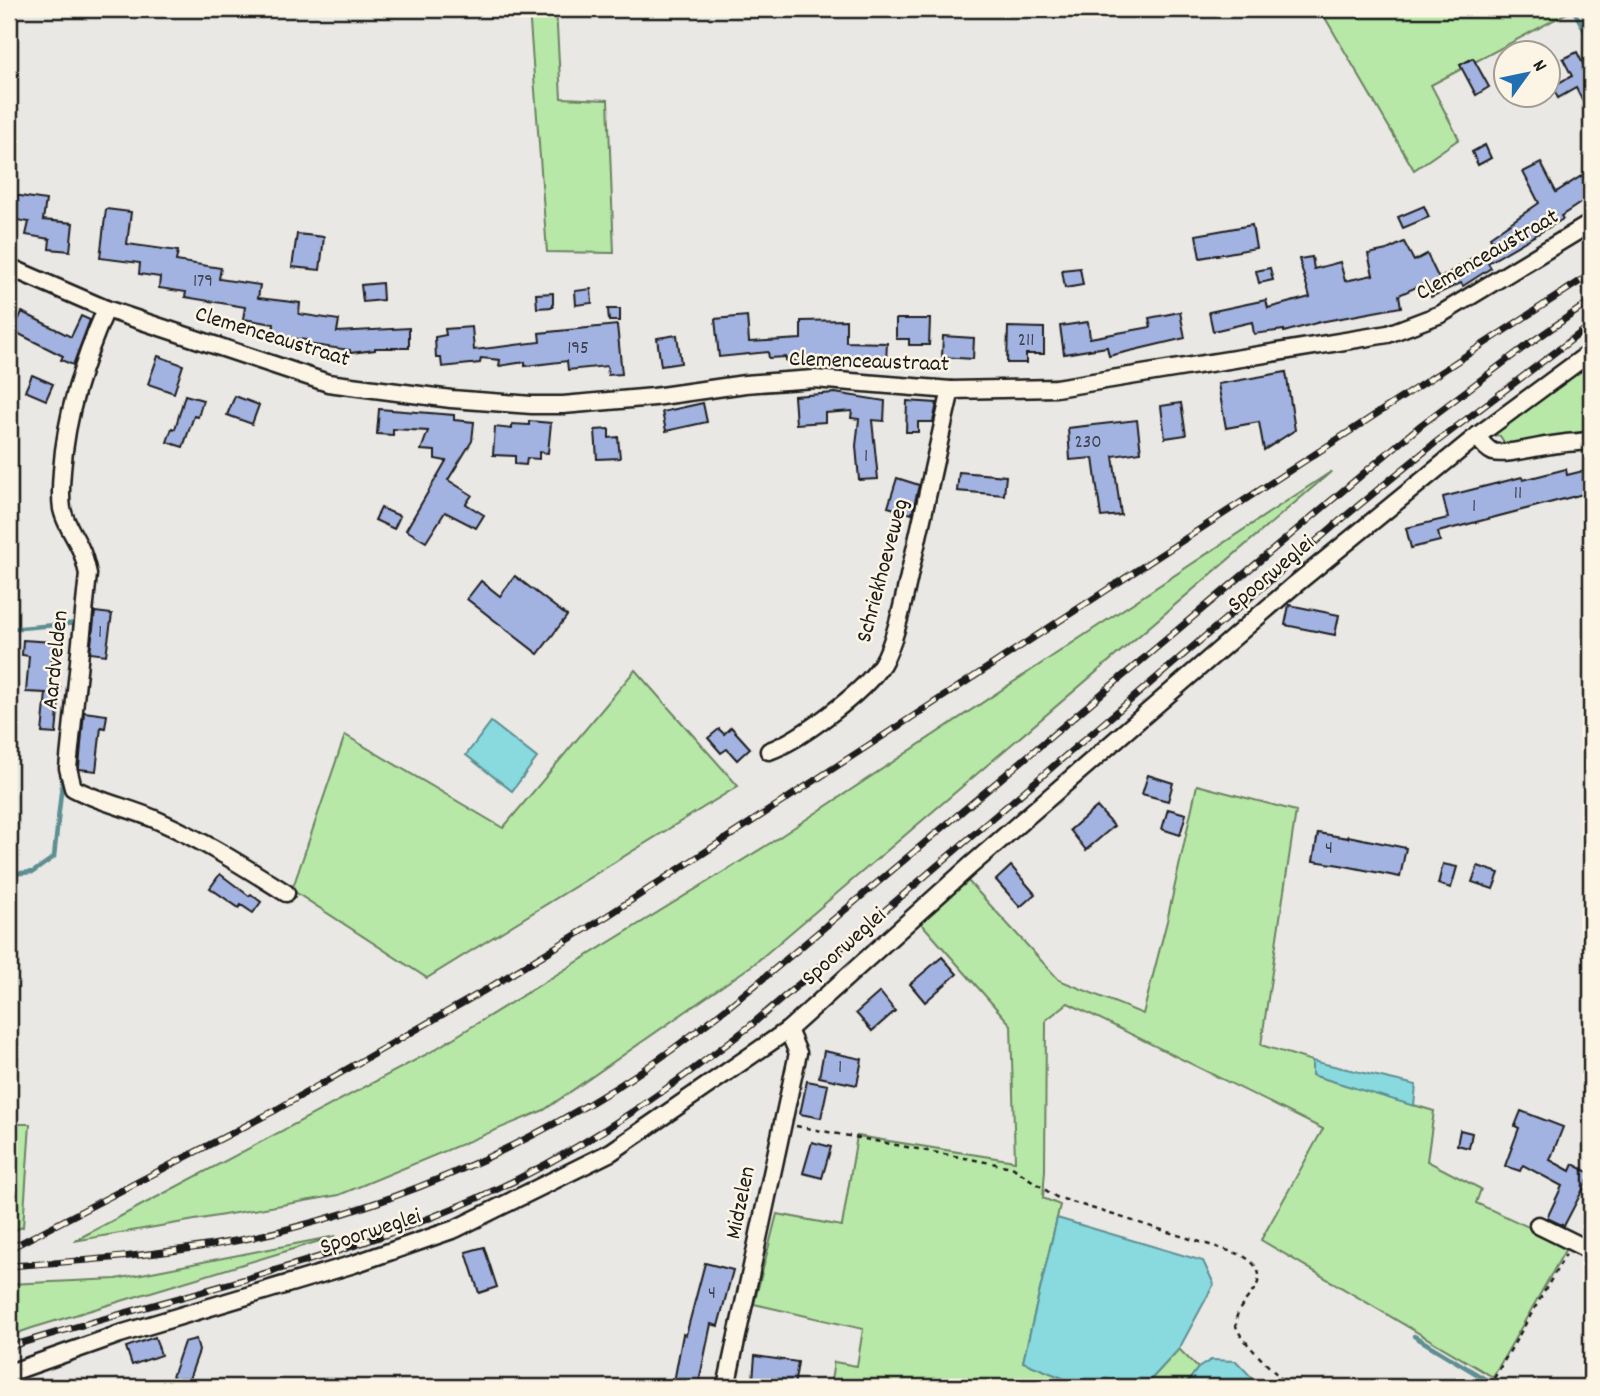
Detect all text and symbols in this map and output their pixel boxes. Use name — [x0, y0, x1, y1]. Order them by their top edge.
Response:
north arrow — [1492, 38, 1562, 108]
text: N — [1524, 55, 1552, 78]
street label: Clemenceaustraat — [1410, 202, 1566, 310]
house number: 179 — [193, 269, 213, 296]
street label: Clemenceaustraat — [191, 299, 353, 377]
house number: 211 — [1018, 328, 1034, 355]
house number: 195 — [567, 336, 589, 363]
street label: Clemenceaustraat — [788, 344, 950, 382]
house number: 230 — [1074, 430, 1102, 457]
house number: 1 — [864, 444, 868, 471]
house number: 11 — [1514, 481, 1522, 508]
house number: 1 — [1472, 494, 1476, 521]
street label: Schriekhoeveweg — [849, 495, 919, 647]
street label: Spoorweglei — [1221, 529, 1323, 621]
street label: Aardvelden — [35, 609, 79, 711]
house number: 1 — [98, 620, 102, 647]
house number: 4 — [1325, 836, 1333, 863]
street label: Spoorweglei — [795, 901, 895, 995]
house number: 1 — [838, 1055, 842, 1082]
street label: Midzelen — [718, 1164, 766, 1242]
street label: Spoorweglei — [316, 1201, 426, 1265]
house number: 4 — [708, 1281, 716, 1308]

